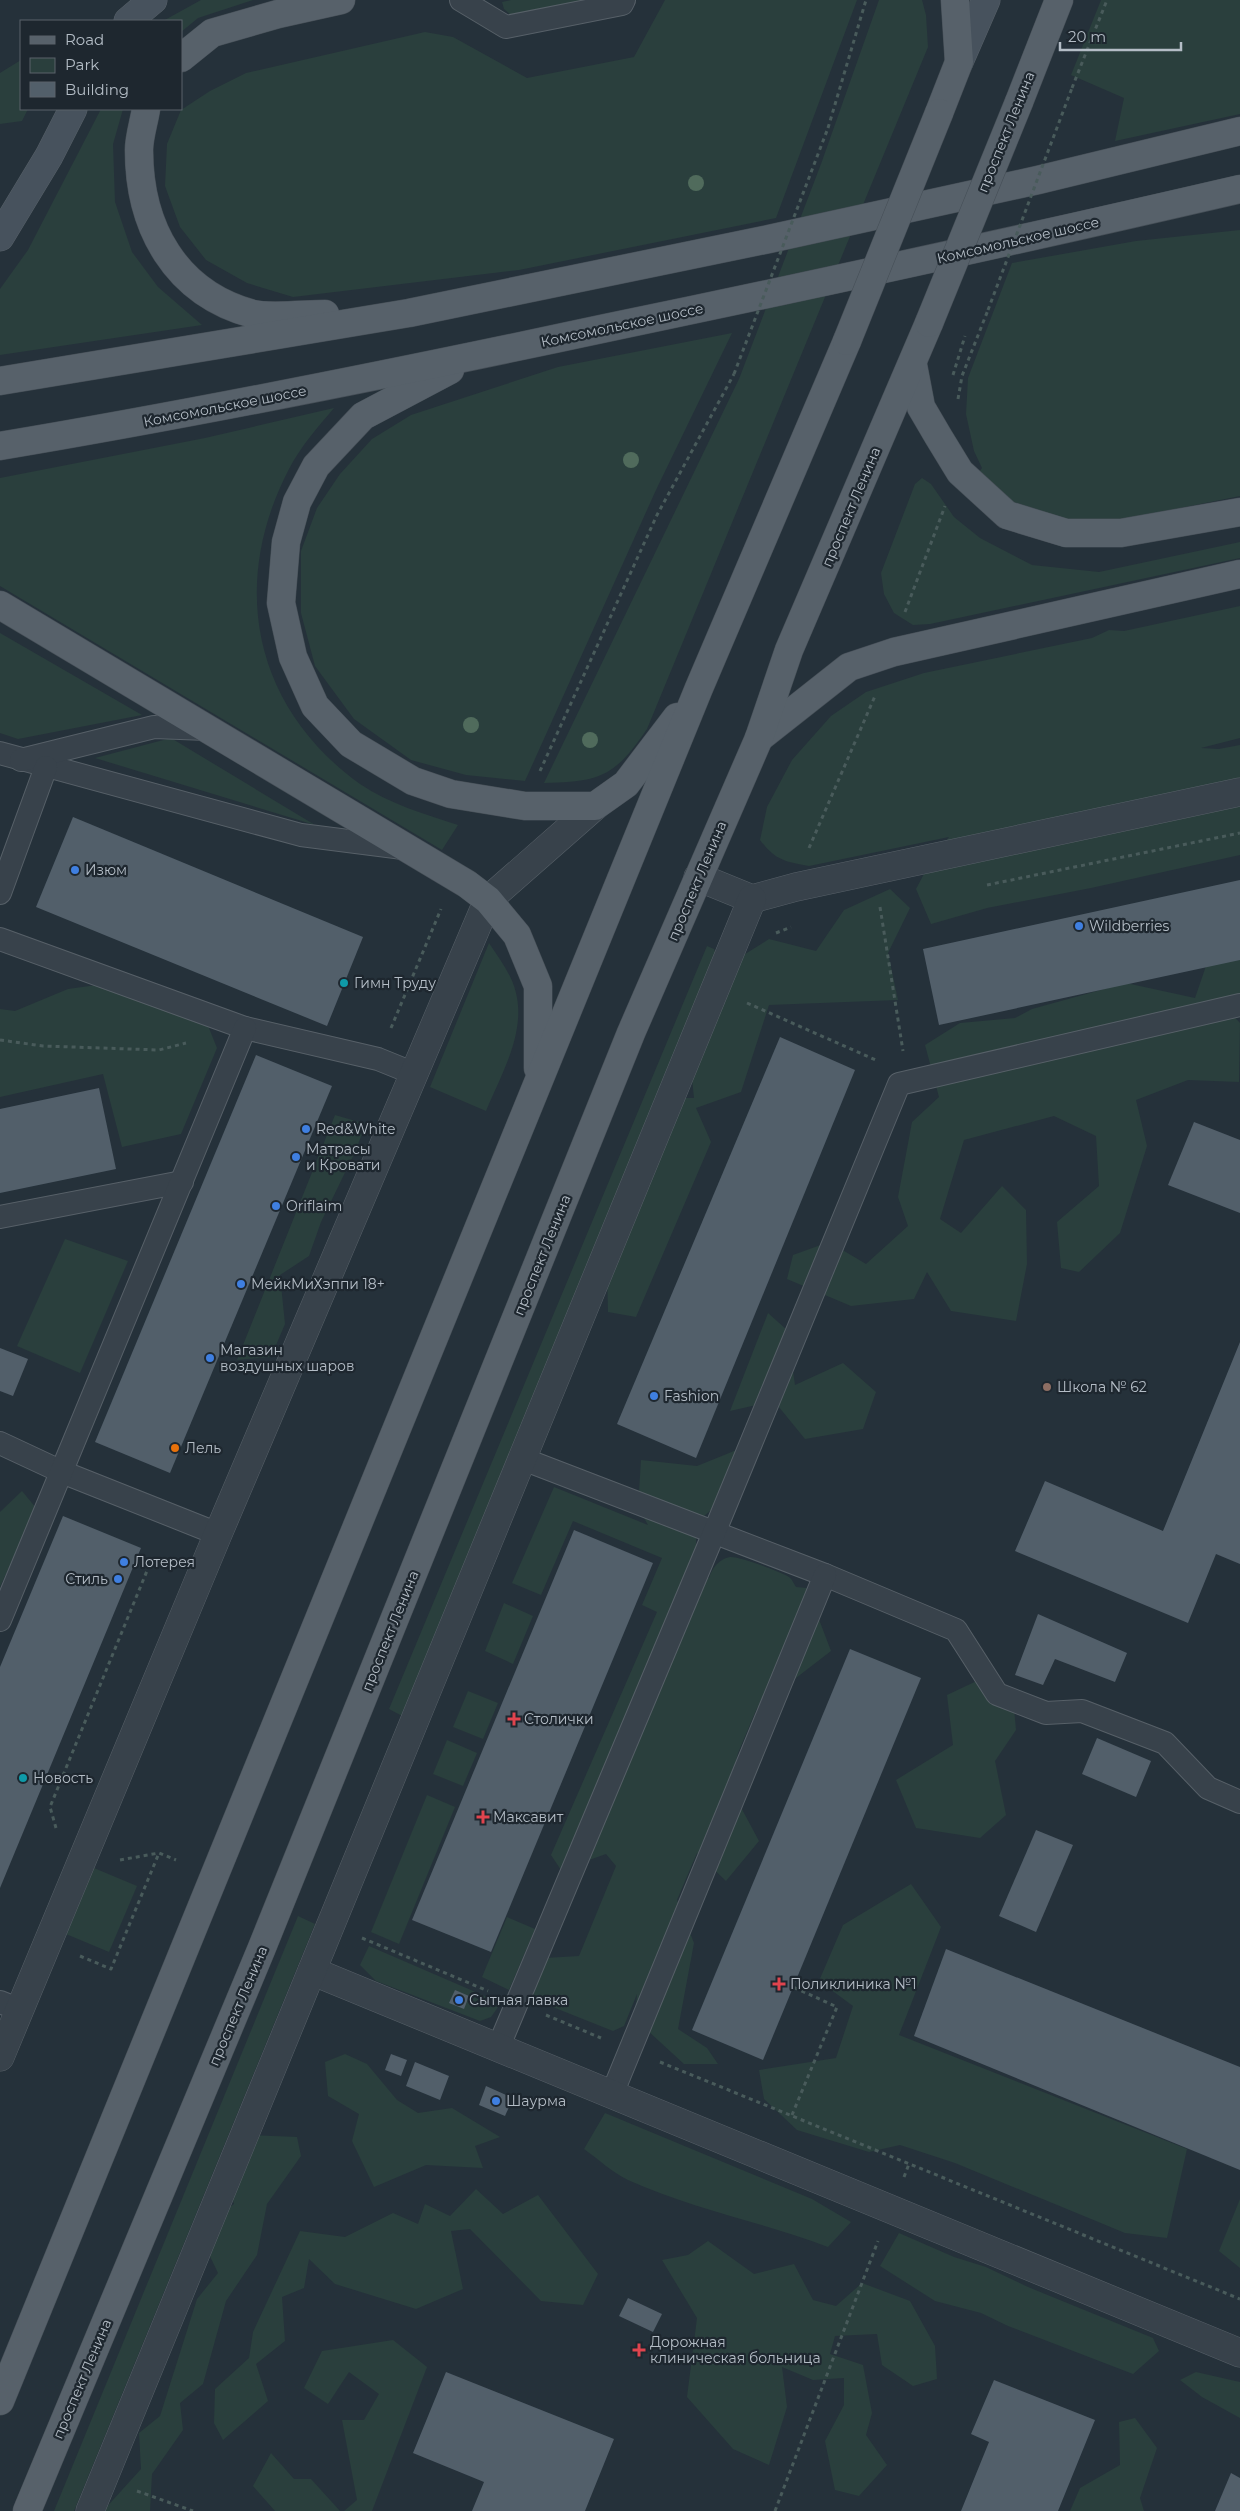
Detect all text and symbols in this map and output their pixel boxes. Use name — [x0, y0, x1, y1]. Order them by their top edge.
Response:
legend — [20, 20, 182, 110]
scale bar — [1060, 20, 1181, 52]
text: 20 m — [1068, 27, 1106, 46]
text: Road — [65, 30, 104, 49]
text: Park — [65, 55, 99, 74]
street label: проспект Ленина — [974, 69, 1038, 195]
text: Building — [65, 80, 129, 99]
street label: Комсомольское шоссе — [935, 213, 1101, 267]
street label: Комсомольское шоссе — [539, 299, 705, 351]
street label: Комсомольское шоссе — [142, 381, 308, 431]
street label: проспект Ленина — [818, 444, 884, 570]
street label: проспект Ленина — [664, 818, 730, 944]
place label: Изюм — [85, 861, 127, 879]
marker: Изюм — [69, 864, 81, 876]
place label: Wildberries — [1089, 917, 1170, 935]
marker: Wildberries — [1073, 920, 1085, 932]
place label: Гимн Труду — [354, 974, 436, 992]
marker: Гимн Труду — [338, 977, 350, 989]
place label: Red&White — [316, 1120, 395, 1138]
marker: Red&White — [300, 1123, 312, 1135]
place label: Матрасы и Кровати — [306, 1140, 380, 1174]
marker: Матрасы и Кровати — [290, 1151, 302, 1163]
street label: проспект Ленина — [510, 1192, 574, 1318]
place label: Oriflaim — [286, 1197, 342, 1215]
marker: Oriflaim — [270, 1200, 282, 1212]
place label: МейкМиХэппи 18+ — [251, 1275, 385, 1293]
marker: МейкМиХэппи 18+ — [235, 1278, 247, 1290]
place label: Магазин воздушных шаров — [220, 1341, 354, 1375]
marker: Магазин воздушных шаров — [204, 1352, 216, 1364]
place label: Школа № 62 — [1057, 1378, 1147, 1396]
marker: Школа № 62 — [1041, 1381, 1053, 1393]
place label: Fashion — [664, 1387, 719, 1405]
marker: Fashion — [648, 1390, 660, 1402]
place label: Лель — [185, 1439, 221, 1457]
marker: Лель — [169, 1442, 181, 1454]
place label: Лотерея — [134, 1553, 195, 1571]
marker: Лотерея — [118, 1556, 130, 1568]
street label: проспект Ленина — [358, 1568, 422, 1694]
place label: Стиль — [65, 1570, 108, 1588]
marker: Стиль — [112, 1573, 124, 1585]
place label: Столички — [524, 1710, 594, 1728]
marker: Столички — [508, 1713, 520, 1725]
place label: Новость — [33, 1769, 93, 1787]
marker: Новость — [17, 1772, 29, 1784]
place label: Максавит — [493, 1808, 564, 1826]
marker: Максавит — [477, 1811, 489, 1823]
street label: проспект Ленина — [205, 1943, 271, 2069]
place label: Поликлиника №1 — [790, 1975, 917, 1993]
marker: Поликлиника №1 — [772, 1977, 786, 1991]
place label: Сытная лавка — [469, 1991, 568, 2009]
marker: Сытная лавка — [453, 1994, 465, 2006]
place label: Шаурма — [506, 2092, 566, 2110]
marker: Шаурма — [490, 2095, 502, 2107]
street label: проспект Ленина — [49, 2316, 115, 2442]
place label: Дорожная клиническая больница — [650, 2333, 821, 2367]
marker: Дорожная клиническая больница — [632, 2343, 646, 2357]

